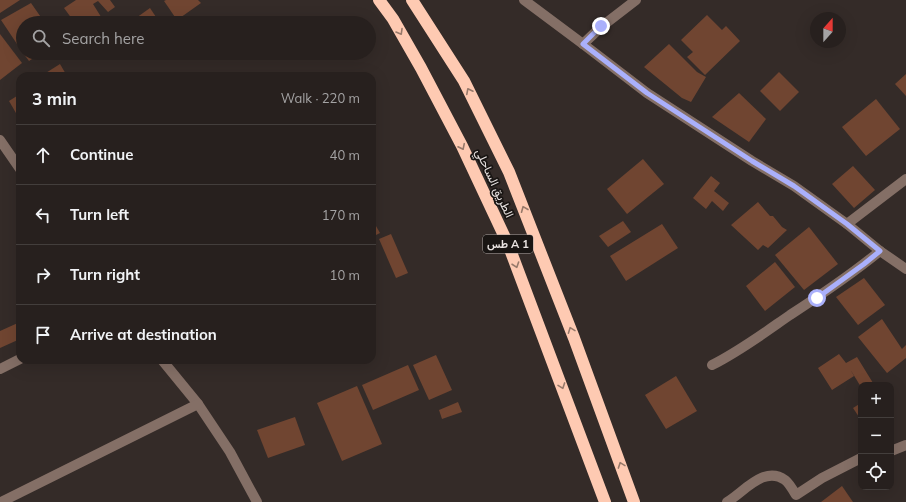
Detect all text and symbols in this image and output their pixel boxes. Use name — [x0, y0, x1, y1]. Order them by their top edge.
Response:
north arrow — [810, 12, 846, 48]
search box — [16, 16, 376, 60]
route end — [592, 17, 610, 35]
icon: search — [30, 27, 52, 49]
one-way arrow — [396, 28, 403, 35]
text: Search here — [62, 29, 144, 48]
text: 3 min — [32, 88, 77, 109]
one-way arrow — [466, 88, 474, 96]
text: Walk · 220 m — [281, 90, 360, 106]
one-way arrow — [457, 142, 465, 150]
icon: ahead — [32, 144, 54, 166]
text: Continue — [70, 145, 133, 164]
street label: الطريق الساحلي — [470, 146, 517, 221]
text: 40 m — [330, 147, 360, 163]
icon: left — [32, 204, 54, 226]
text: Turn left — [70, 205, 129, 224]
one-way arrow — [520, 206, 528, 213]
text: 170 m — [322, 207, 360, 223]
road number: طس A 1 — [483, 235, 533, 253]
one-way arrow — [511, 261, 519, 268]
icon: right — [32, 264, 54, 286]
text: Turn right — [70, 265, 140, 284]
text: 10 m — [330, 267, 360, 283]
route start — [808, 289, 826, 307]
icon: arrive — [32, 324, 54, 346]
text: Arrive at destination — [70, 325, 217, 344]
one-way arrow — [567, 327, 575, 334]
map controls — [858, 382, 894, 490]
button: + — [858, 382, 894, 418]
one-way arrow — [558, 383, 566, 390]
button: − — [858, 418, 894, 454]
button: locate — [858, 454, 894, 490]
one-way arrow — [617, 462, 625, 469]

